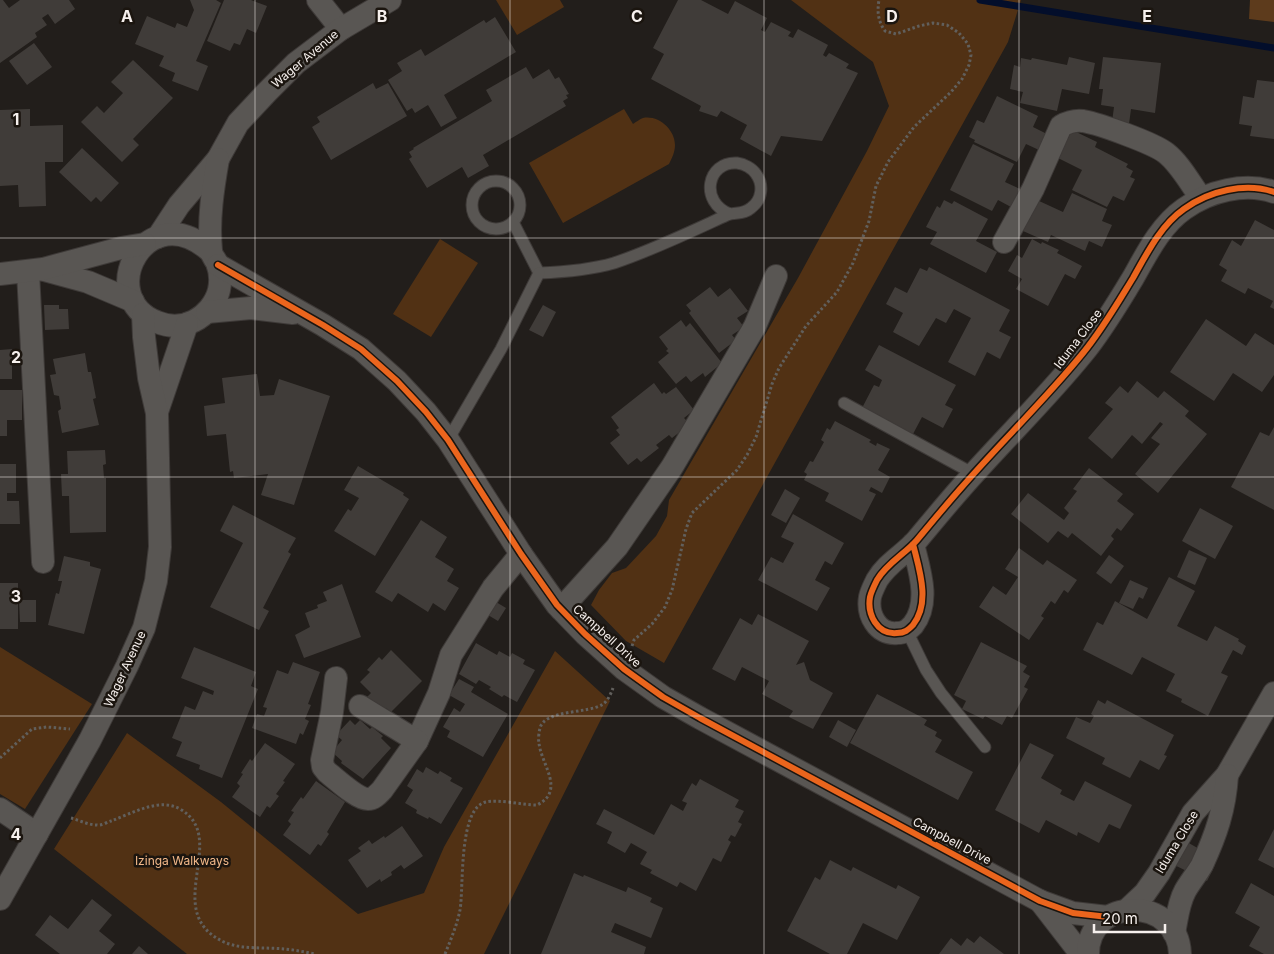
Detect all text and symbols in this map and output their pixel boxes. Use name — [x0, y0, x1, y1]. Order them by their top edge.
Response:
text: A — [121, 6, 133, 26]
text: B — [377, 6, 387, 26]
text: C — [631, 6, 643, 26]
text: D — [886, 6, 898, 26]
text: E — [1142, 6, 1152, 26]
street label: Wager Avenue — [268, 26, 341, 91]
text: 1 — [13, 109, 19, 129]
street label: Iduma Close — [1050, 306, 1105, 371]
text: 2 — [11, 347, 21, 367]
text: 3 — [11, 586, 21, 606]
street label: Campbell Drive — [570, 601, 645, 670]
street label: Wager Avenue — [100, 628, 149, 709]
street label: Iduma Close — [1152, 808, 1201, 876]
street label: Campbell Drive — [910, 814, 994, 868]
text: 4 — [11, 824, 22, 844]
park label: Izinga Walkways — [135, 853, 229, 868]
scale bar — [1094, 902, 1165, 934]
text: 20 m — [1102, 909, 1138, 928]

